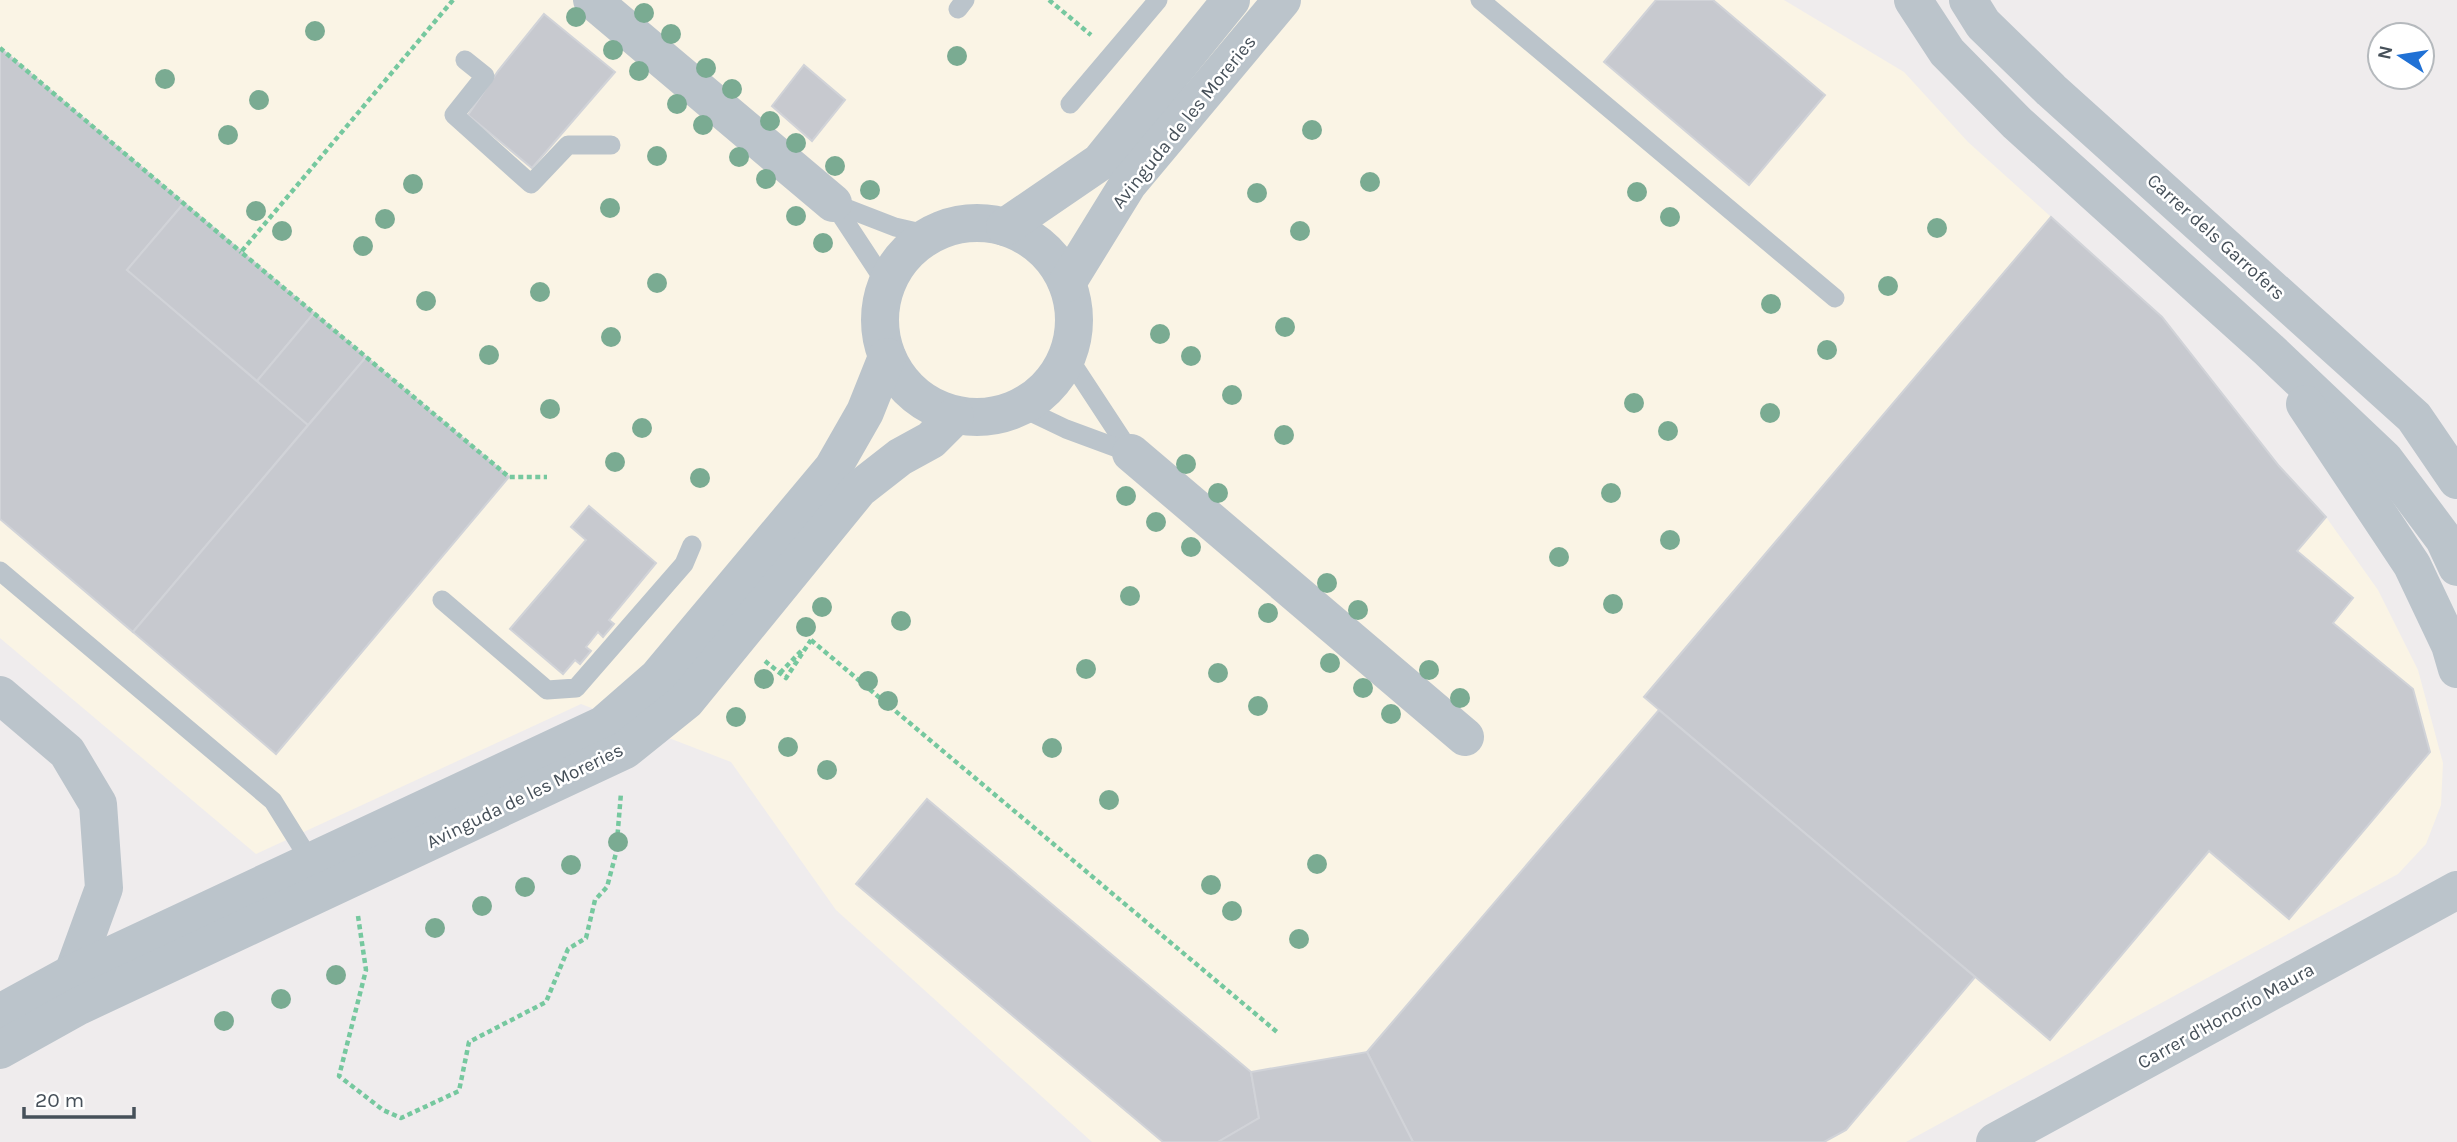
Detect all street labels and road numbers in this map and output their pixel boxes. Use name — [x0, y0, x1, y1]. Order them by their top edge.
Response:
street label: Avinguda de les Moreries — [1107, 31, 1261, 213]
street label: Carrer dels Garrofers — [2143, 169, 2289, 305]
street label: Avinguda de les Moreries — [423, 739, 627, 853]
street label: Carrer d'Honorio Maura — [2134, 958, 2318, 1074]

